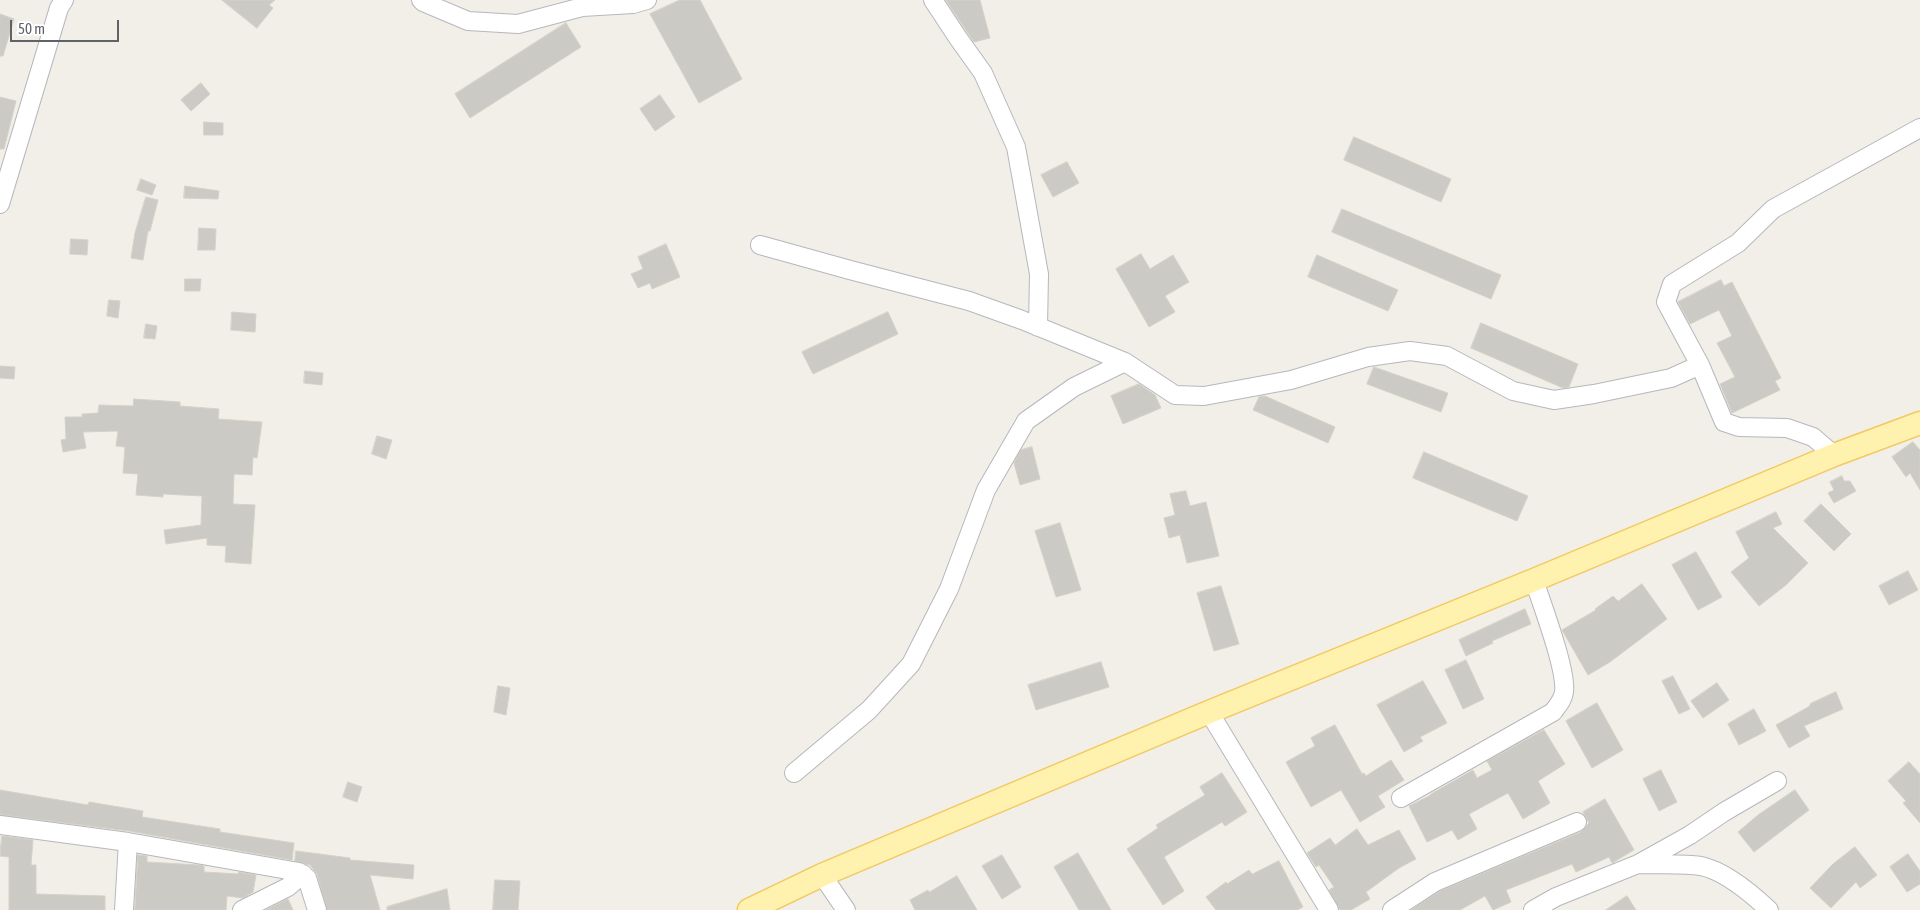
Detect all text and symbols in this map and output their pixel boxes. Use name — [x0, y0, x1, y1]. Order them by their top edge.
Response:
scale bar — [12, 10, 121, 42]
text: 50 m — [18, 20, 45, 37]

